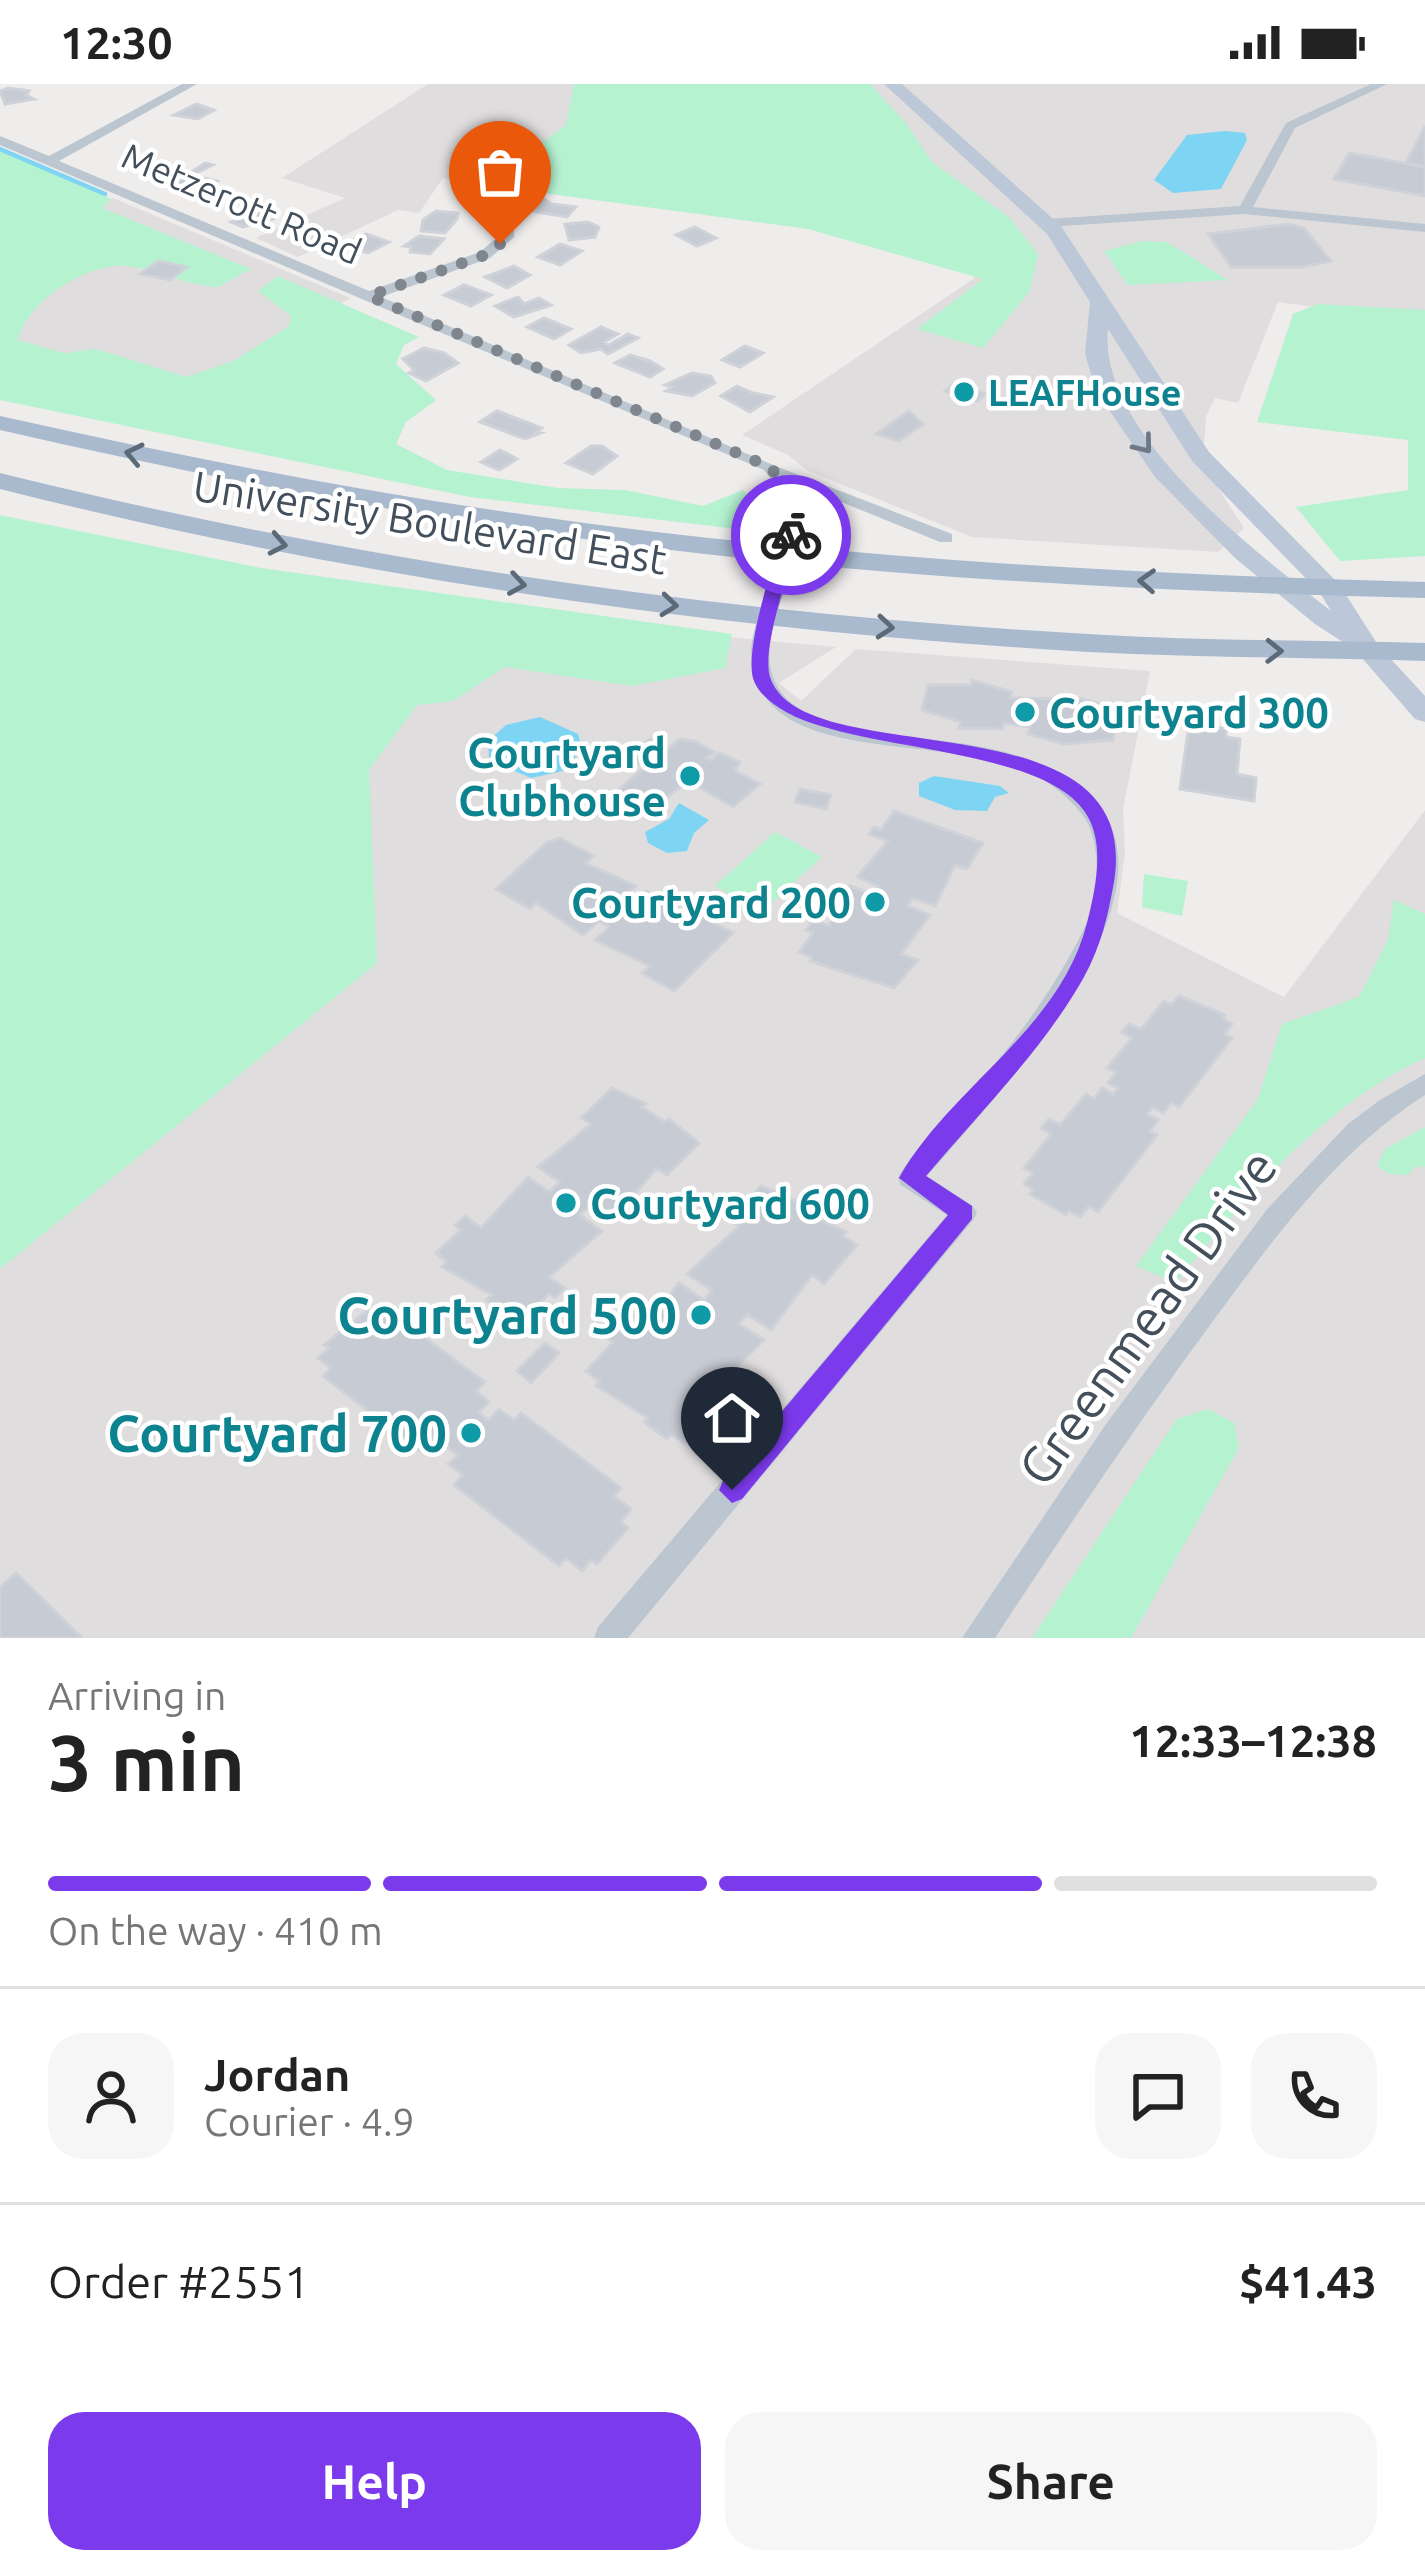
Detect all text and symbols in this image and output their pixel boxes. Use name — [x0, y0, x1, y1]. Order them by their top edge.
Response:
text: 12:30 — [60, 17, 173, 68]
pin — [449, 121, 551, 244]
street label: Metzerott Road — [116, 134, 368, 272]
icon: bag — [467, 139, 533, 205]
place label: LEAFHouse — [988, 372, 1181, 413]
marker: LEAFHouse — [951, 379, 977, 405]
one-way arrow — [1130, 431, 1151, 453]
one-way arrow — [125, 442, 145, 467]
street label: University Boulevard East — [190, 461, 670, 583]
courier — [731, 475, 851, 595]
icon: bike — [758, 502, 824, 568]
one-way arrow — [267, 530, 287, 556]
one-way arrow — [1137, 568, 1156, 594]
one-way arrow — [507, 570, 527, 595]
one-way arrow — [659, 592, 679, 618]
one-way arrow — [876, 614, 895, 639]
one-way arrow — [1265, 637, 1284, 663]
place label: Courtyard 300 — [1049, 689, 1329, 736]
marker: Courtyard 300 — [1012, 699, 1038, 725]
place label: Courtyard Clubhouse — [458, 729, 666, 824]
marker: Courtyard Clubhouse — [677, 763, 703, 789]
place label: Courtyard 200 — [571, 879, 851, 926]
marker: Courtyard 200 — [862, 889, 888, 915]
street label: Greenmead Drive — [1006, 1139, 1288, 1495]
place label: Courtyard 600 — [590, 1180, 870, 1227]
marker: Courtyard 600 — [553, 1190, 579, 1216]
place label: Courtyard 500 — [337, 1286, 677, 1344]
marker: Courtyard 500 — [688, 1302, 714, 1328]
pin — [681, 1367, 783, 1490]
icon: home — [699, 1385, 765, 1451]
place label: Courtyard 700 — [107, 1404, 447, 1462]
marker: Courtyard 700 — [458, 1420, 484, 1446]
text: Arriving in — [48, 1674, 226, 1717]
text: 12:33–12:38 — [1129, 1715, 1377, 1766]
text: 3 min — [48, 1718, 245, 1806]
text: On the way · 410 m — [48, 1909, 383, 1952]
button: person — [48, 2033, 174, 2159]
button: chat — [1095, 2033, 1221, 2159]
button: phone — [1251, 2033, 1377, 2159]
text: Jordan — [204, 2049, 350, 2100]
text: Courier · 4.9 — [204, 2100, 415, 2143]
text: Order #2551 — [48, 2256, 310, 2307]
text: $41.43 — [1239, 2256, 1377, 2307]
button: Help — [48, 2412, 701, 2550]
button: Share — [725, 2412, 1377, 2550]

